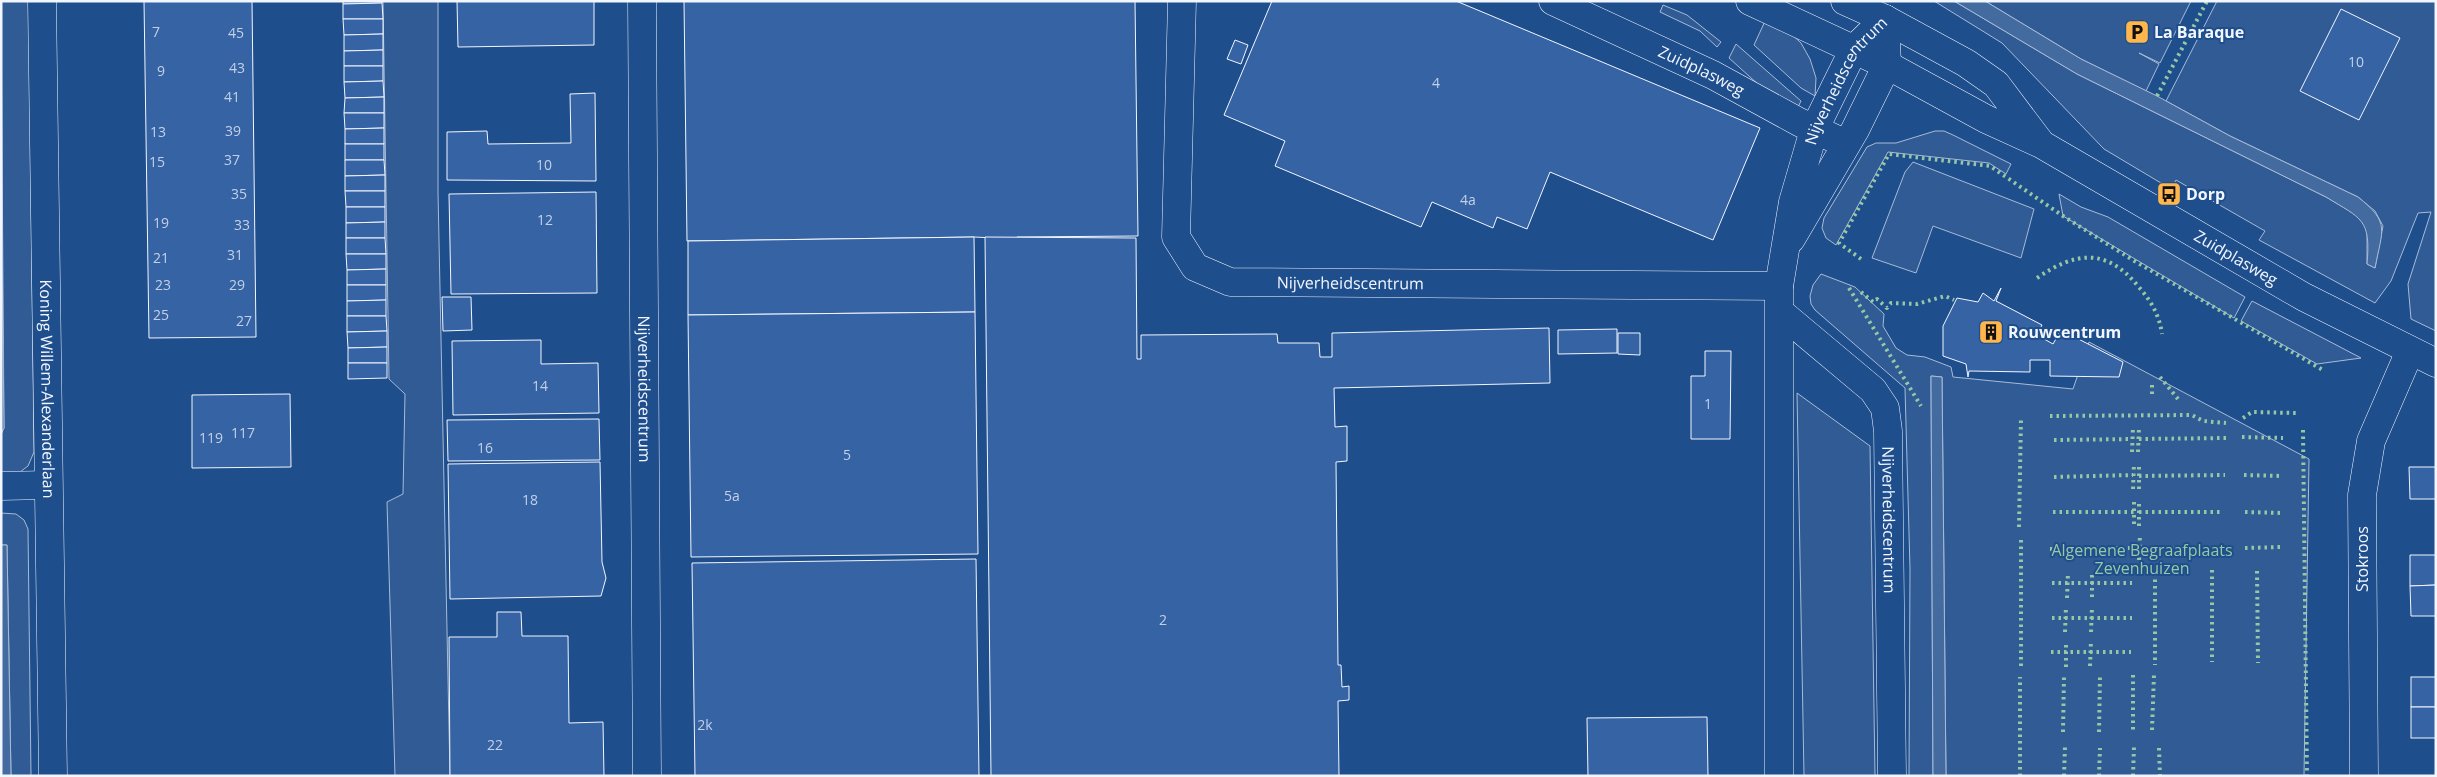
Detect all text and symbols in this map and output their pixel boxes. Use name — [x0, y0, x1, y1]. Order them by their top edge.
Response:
street label: Nijverheidscentrum — [1799, 12, 1892, 147]
parking icon: La Baraque — [2124, 19, 2150, 45]
place label: La Baraque — [2154, 21, 2244, 43]
house number: 7 — [152, 22, 160, 41]
house number: 45 — [228, 23, 244, 42]
street label: Zuidplasweg — [1655, 40, 1749, 101]
house number: 10 — [2348, 52, 2364, 71]
house number: 43 — [229, 58, 245, 77]
house number: 9 — [157, 61, 165, 80]
house number: 4 — [1432, 73, 1440, 92]
house number: 41 — [224, 87, 240, 106]
house number: 39 — [225, 121, 241, 140]
house number: 13 — [150, 122, 166, 141]
house number: 37 — [224, 150, 240, 169]
house number: 15 — [149, 152, 165, 171]
house number: 10 — [536, 155, 552, 174]
bus stop icon: Dorp — [2156, 181, 2182, 207]
place label: Dorp — [2186, 183, 2225, 205]
house number: 35 — [231, 184, 247, 203]
house number: 4a — [1460, 190, 1476, 209]
house number: 12 — [537, 210, 553, 229]
house number: 19 — [153, 213, 169, 232]
house number: 33 — [234, 215, 250, 234]
street label: Zuidplasweg — [2190, 224, 2282, 291]
house number: 31 — [227, 245, 243, 264]
house number: 21 — [153, 248, 169, 267]
street label: Nijverheidscentrum — [1277, 271, 1424, 294]
house number: 23 — [155, 275, 171, 294]
house number: 29 — [229, 275, 245, 294]
street label: Koning Willem-Alexanderlaan — [35, 279, 60, 499]
house number: 25 — [153, 305, 169, 324]
house number: 27 — [236, 311, 252, 330]
street label: Nijverheidscentrum — [633, 315, 656, 463]
building icon: Rouwcentrum — [1978, 319, 2004, 345]
place label: Rouwcentrum — [2008, 321, 2121, 343]
house number: 14 — [532, 376, 548, 395]
house number: 1 — [1704, 394, 1712, 413]
house number: 117 — [231, 423, 255, 442]
house number: 119 — [199, 428, 223, 447]
house number: 16 — [477, 438, 493, 457]
house number: 5 — [843, 445, 851, 464]
street label: Nijverheidscentrum — [1877, 446, 1901, 594]
house number: 5a — [724, 486, 740, 505]
house number: 18 — [522, 490, 538, 509]
street label: Stokroos — [2351, 526, 2373, 592]
park label: Algemene Begraafplaats Zevenhuizen — [2051, 539, 2233, 579]
house number: 2 — [1159, 610, 1167, 629]
house number: 2k — [697, 715, 713, 734]
house number: 22 — [487, 735, 503, 754]

